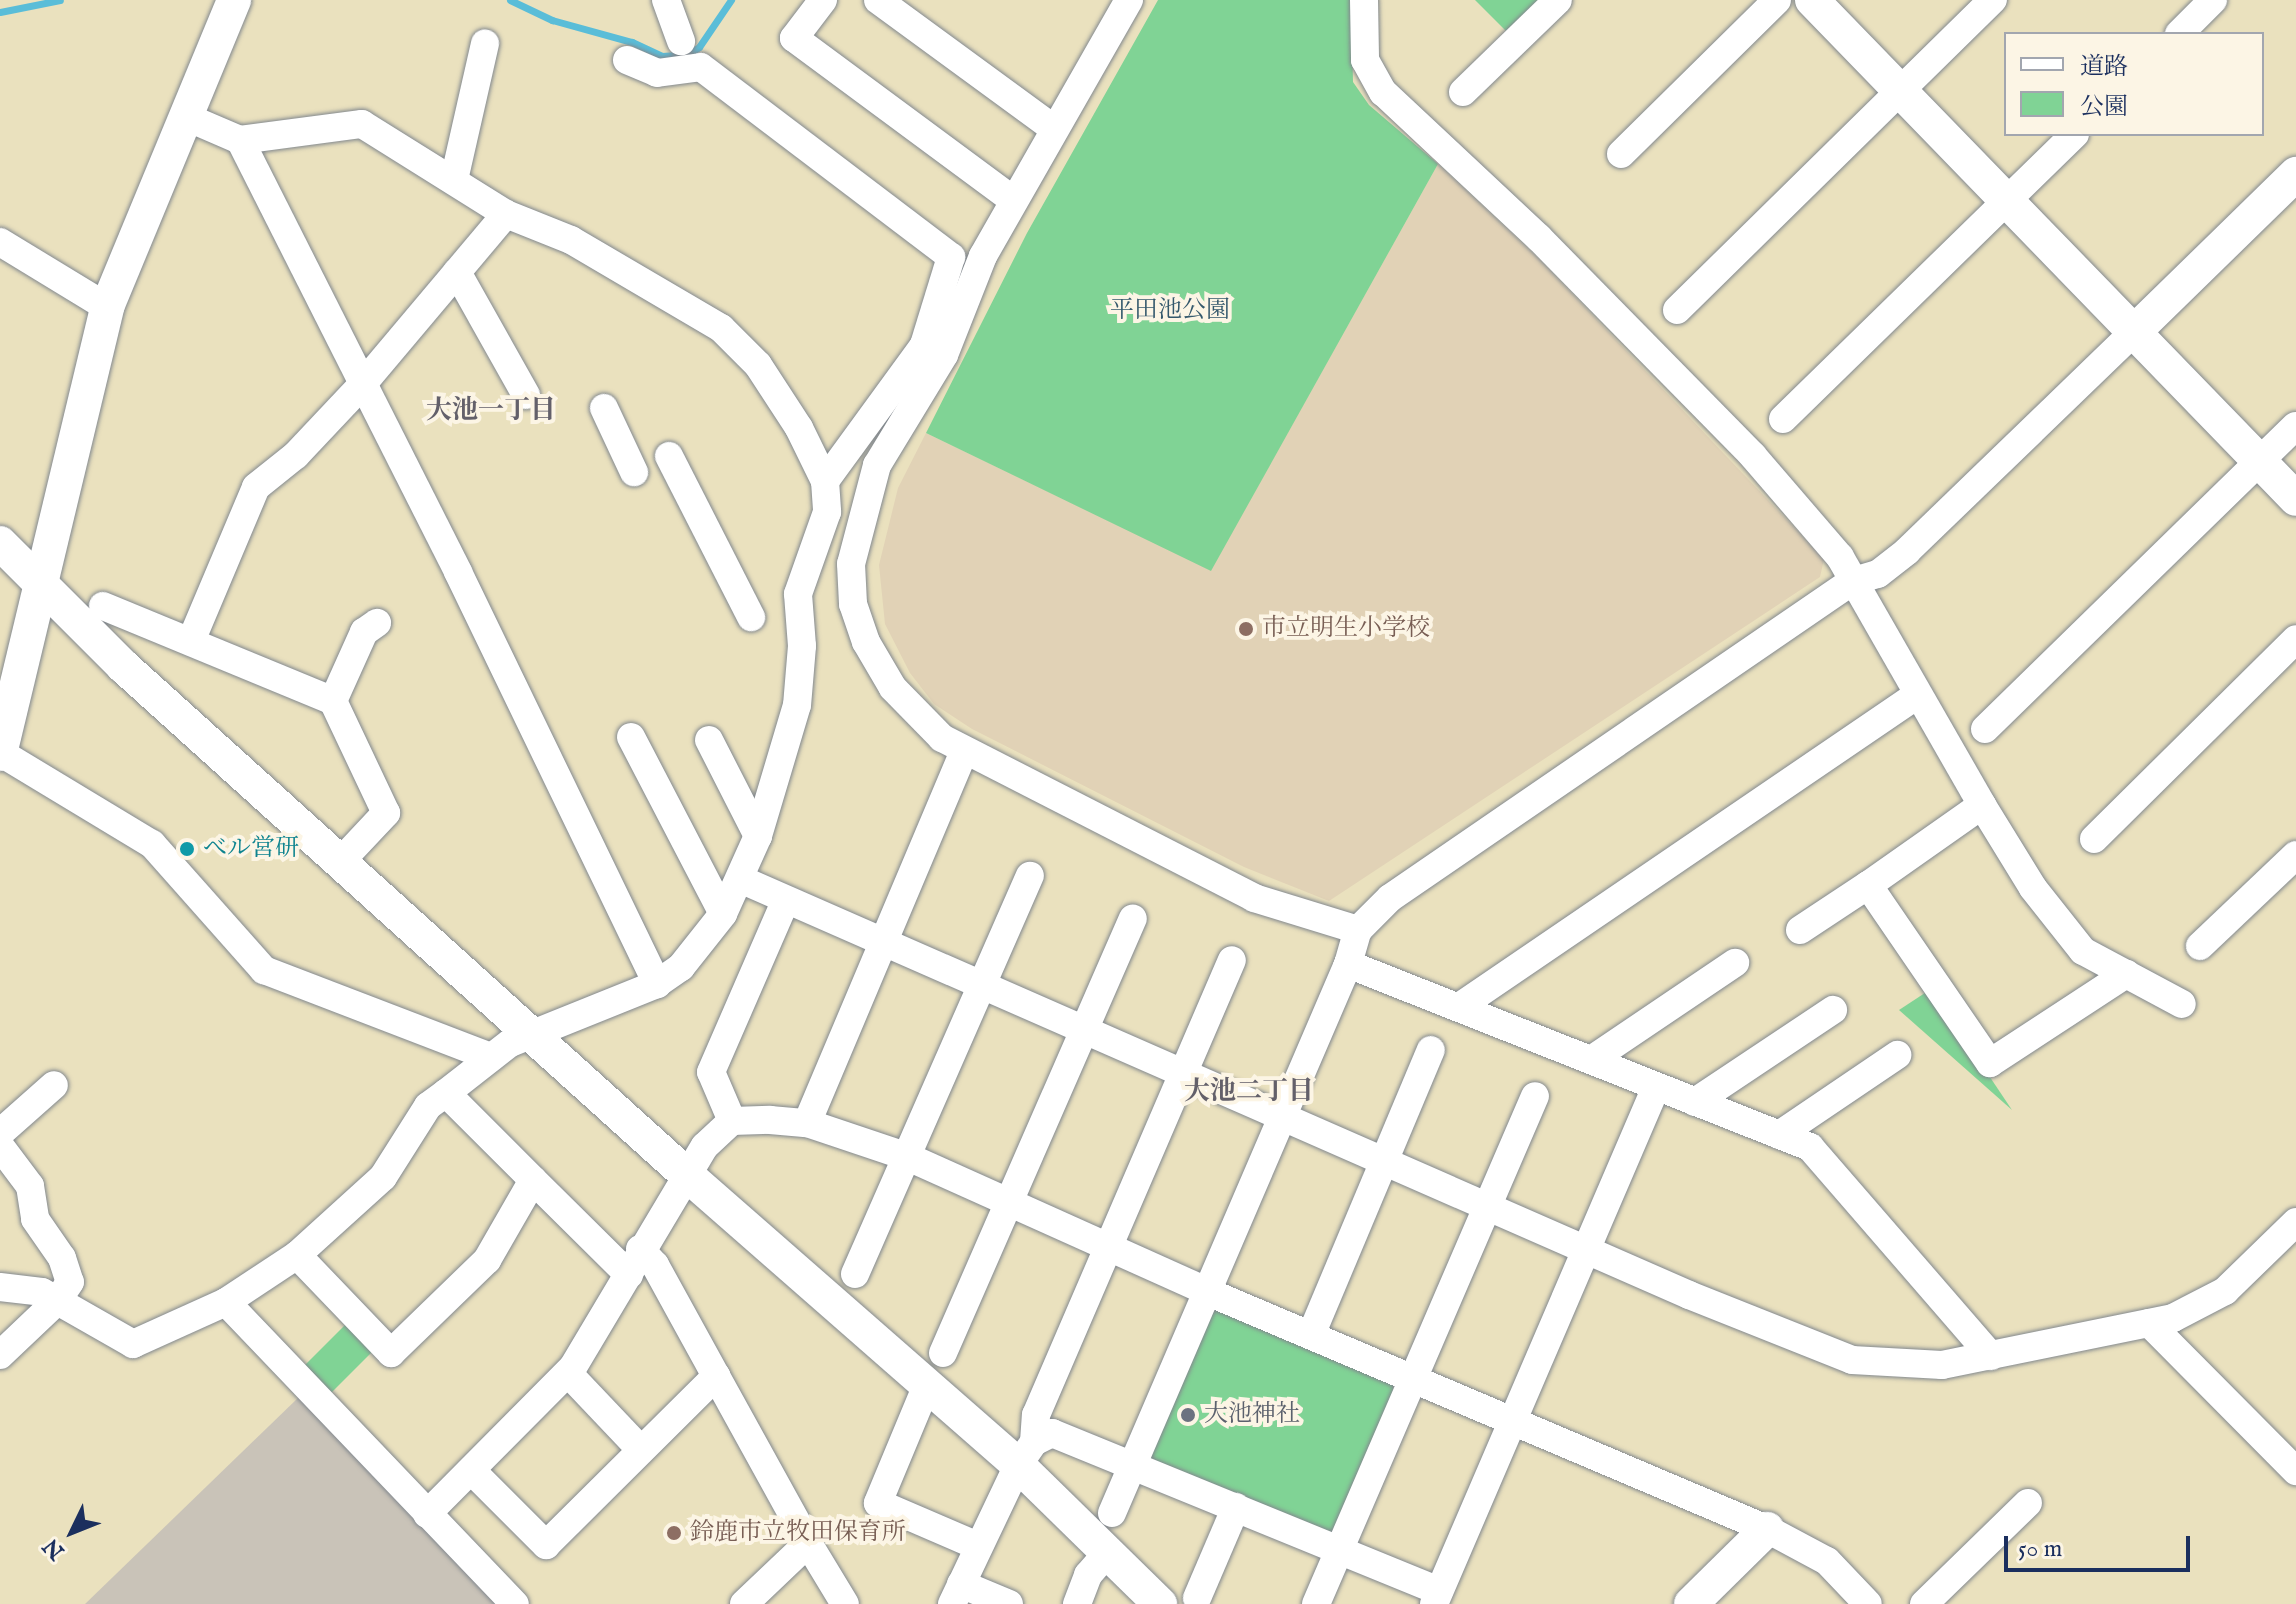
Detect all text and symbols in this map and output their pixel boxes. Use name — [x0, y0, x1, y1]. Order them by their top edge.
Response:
legend — [2004, 32, 2264, 136]
text: 道路 — [2080, 52, 2128, 83]
text: 公園 — [2080, 92, 2128, 123]
park label: 平田池公園 — [1110, 297, 1230, 325]
district label: 大池一丁目 — [426, 395, 556, 427]
place label: 市立明生小学校 — [1262, 615, 1430, 643]
marker: 市立明生小学校 — [1237, 620, 1255, 638]
place label: べル営研 — [203, 835, 299, 863]
marker: べル営研 — [178, 840, 196, 858]
district label: 大池二丁目 — [1184, 1076, 1314, 1108]
place label: 大池神社 — [1204, 1401, 1300, 1429]
marker: 大池神社 — [1179, 1406, 1197, 1424]
north arrow — [32, 1492, 112, 1572]
place label: 鈴鹿市立牧田保育所 — [690, 1519, 906, 1547]
scale bar — [2008, 1520, 2194, 1570]
marker: 鈴鹿市立牧田保育所 — [665, 1524, 683, 1542]
text: N — [38, 1532, 71, 1565]
text: 50 m — [2018, 1534, 2062, 1565]

